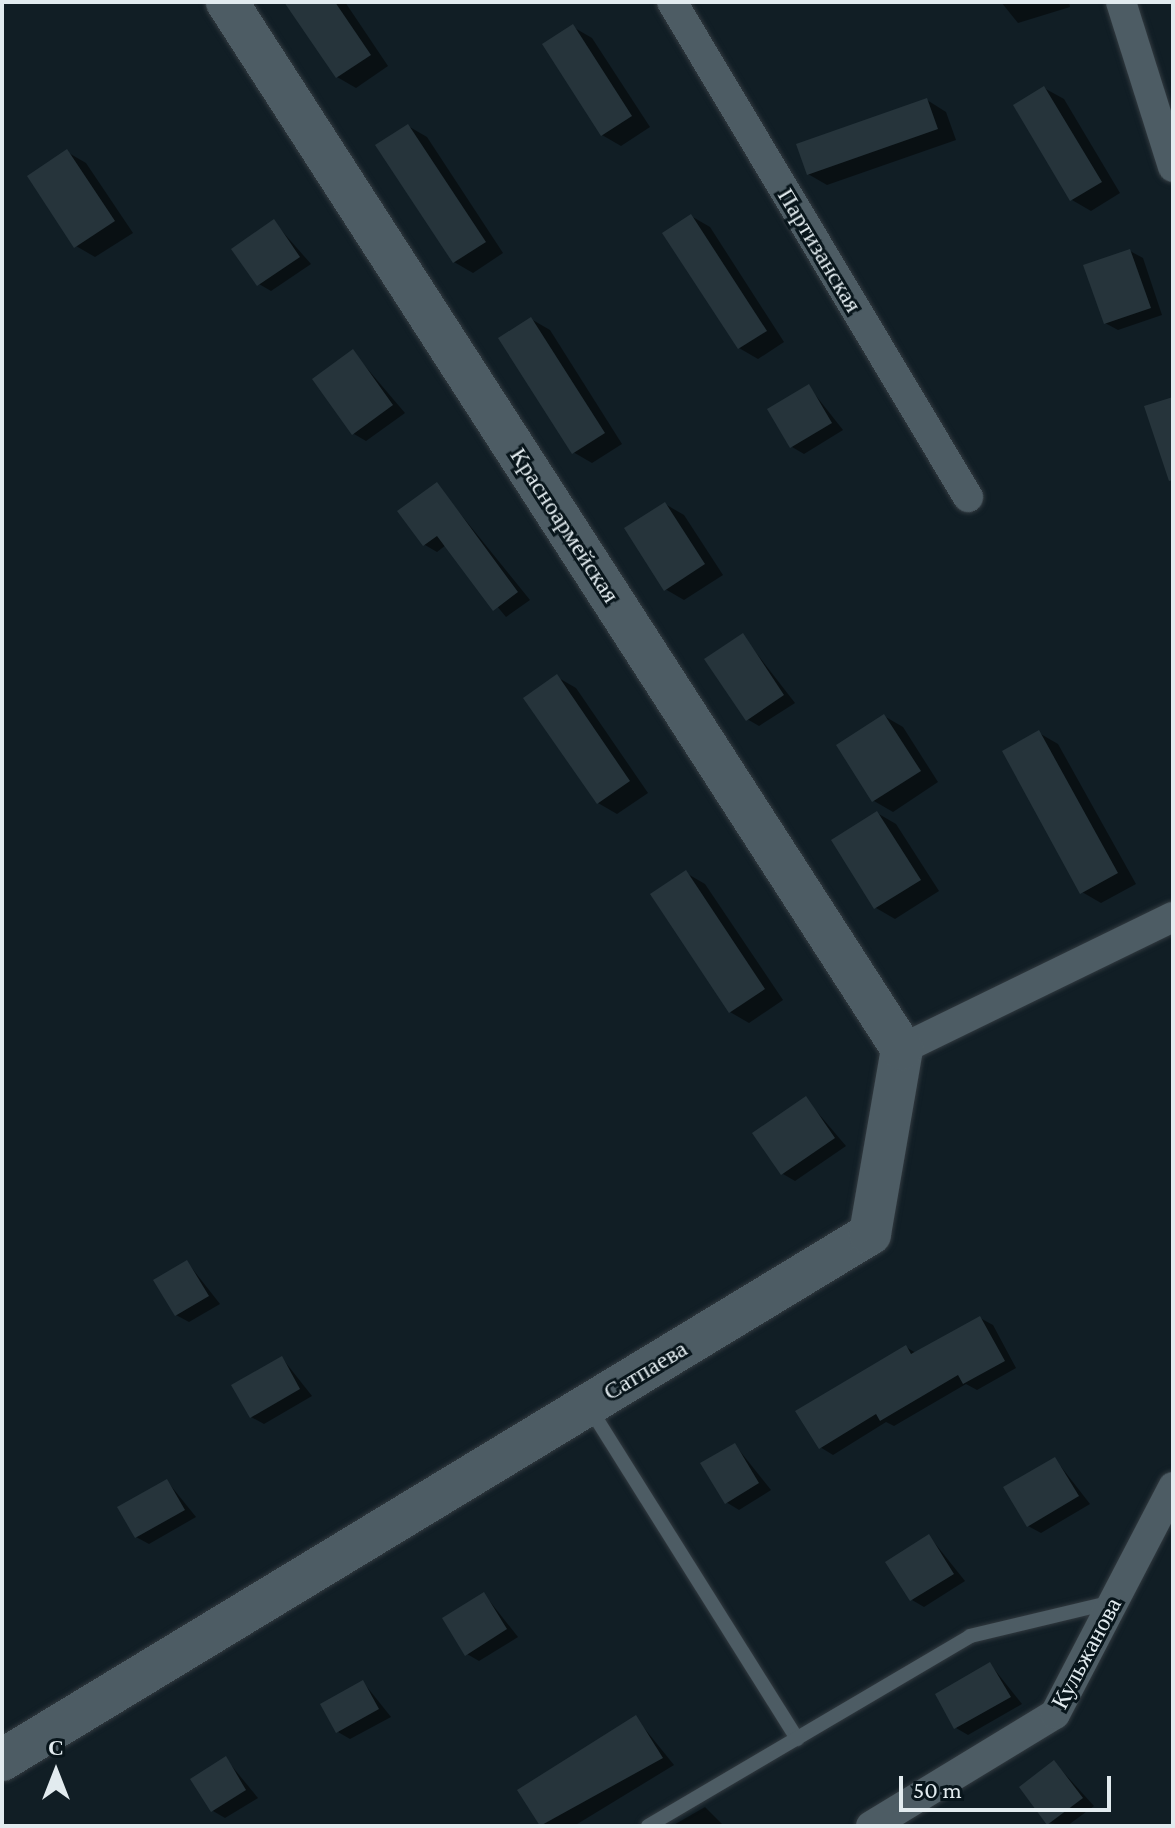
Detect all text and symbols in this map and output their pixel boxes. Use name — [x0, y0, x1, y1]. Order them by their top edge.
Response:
street label: Партизанская — [772, 183, 868, 317]
street label: Красноармейская — [504, 442, 626, 608]
street label: Сатпаева — [598, 1334, 692, 1406]
street label: Кульжанова — [1045, 1592, 1127, 1714]
north arrow — [16, 1732, 96, 1812]
text: С — [48, 1735, 64, 1760]
scale bar — [903, 1760, 1115, 1810]
text: 50 m — [913, 1776, 962, 1803]

